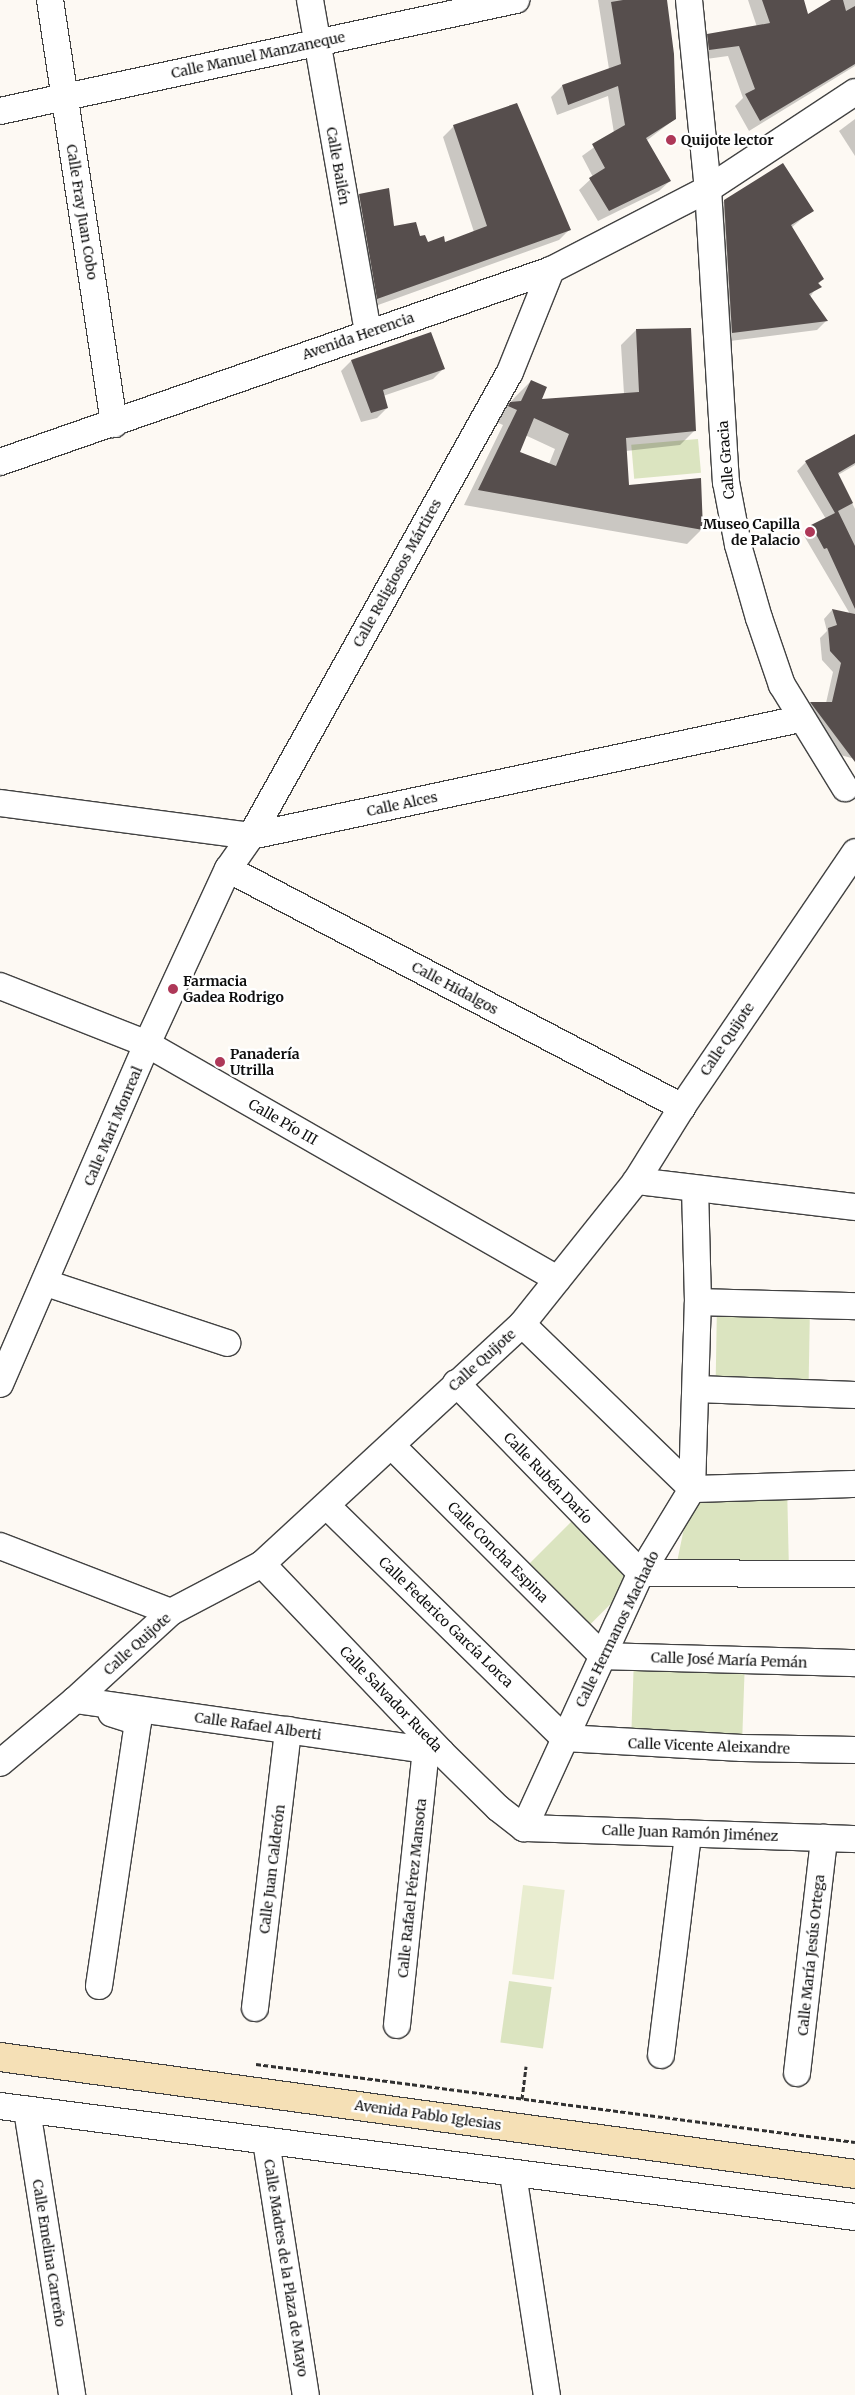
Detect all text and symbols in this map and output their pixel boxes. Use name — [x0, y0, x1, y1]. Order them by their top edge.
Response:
street label: Calle Manuel Manzaneque — [170, 28, 346, 82]
street label: Calle Bailén — [323, 126, 353, 206]
place label: Quijote lector — [681, 132, 774, 148]
marker: Quijote lector — [665, 134, 677, 146]
street label: Calle Fray Juan Cobo — [63, 143, 101, 281]
street label: Avenida Herencia — [300, 309, 416, 363]
street label: Calle Gracia — [714, 420, 738, 500]
street label: Calle Religiosos Mártires — [349, 496, 445, 650]
place label: Museo Capilla de Palacio — [703, 516, 800, 548]
marker: Museo Capilla de Palacio — [804, 526, 816, 538]
street label: Calle Alces — [365, 788, 439, 820]
street label: Calle Hidalgos — [409, 958, 501, 1018]
place label: Farmacia Gadea Rodrigo — [183, 973, 284, 1006]
marker: Farmacia Gadea Rodrigo — [167, 983, 179, 995]
street label: Calle Quijote — [696, 999, 758, 1079]
place label: Panadería Utrilla — [230, 1046, 299, 1078]
marker: Panadería Utrilla — [214, 1056, 226, 1068]
street label: Calle Mari Monreal — [80, 1064, 146, 1188]
street label: Calle Pío III — [246, 1096, 320, 1148]
street label: Calle Quijote — [445, 1326, 519, 1394]
street label: Calle Rubén Darío — [500, 1429, 596, 1527]
street label: Calle Concha Espina — [444, 1498, 552, 1606]
street label: Calle Hermanos Machado — [572, 1548, 662, 1710]
street label: Calle Federico García Lorca — [375, 1553, 517, 1691]
street label: Calle Quijote — [100, 1610, 174, 1678]
street label: Calle Salvador Rueda — [336, 1643, 446, 1755]
street label: Calle José María Pemán — [651, 1649, 807, 1671]
street label: Calle Rafael Alberti — [193, 1709, 323, 1743]
street label: Calle Vicente Aleixandre — [628, 1735, 790, 1757]
street label: Calle Rafael Pérez Mansota — [394, 1797, 430, 1979]
street label: Calle Juan Calderón — [256, 1803, 288, 1935]
street label: Calle Juan Ramón Jiménez — [602, 1822, 778, 1844]
street label: Calle María Jesús Ortega — [794, 1874, 828, 2036]
street label: Avenida Pablo Iglesias — [353, 2096, 503, 2134]
street label: Calle Madres de la Plaza de Mayo — [261, 2158, 311, 2378]
street label: Calle Emelina Carreño — [29, 2178, 69, 2328]

